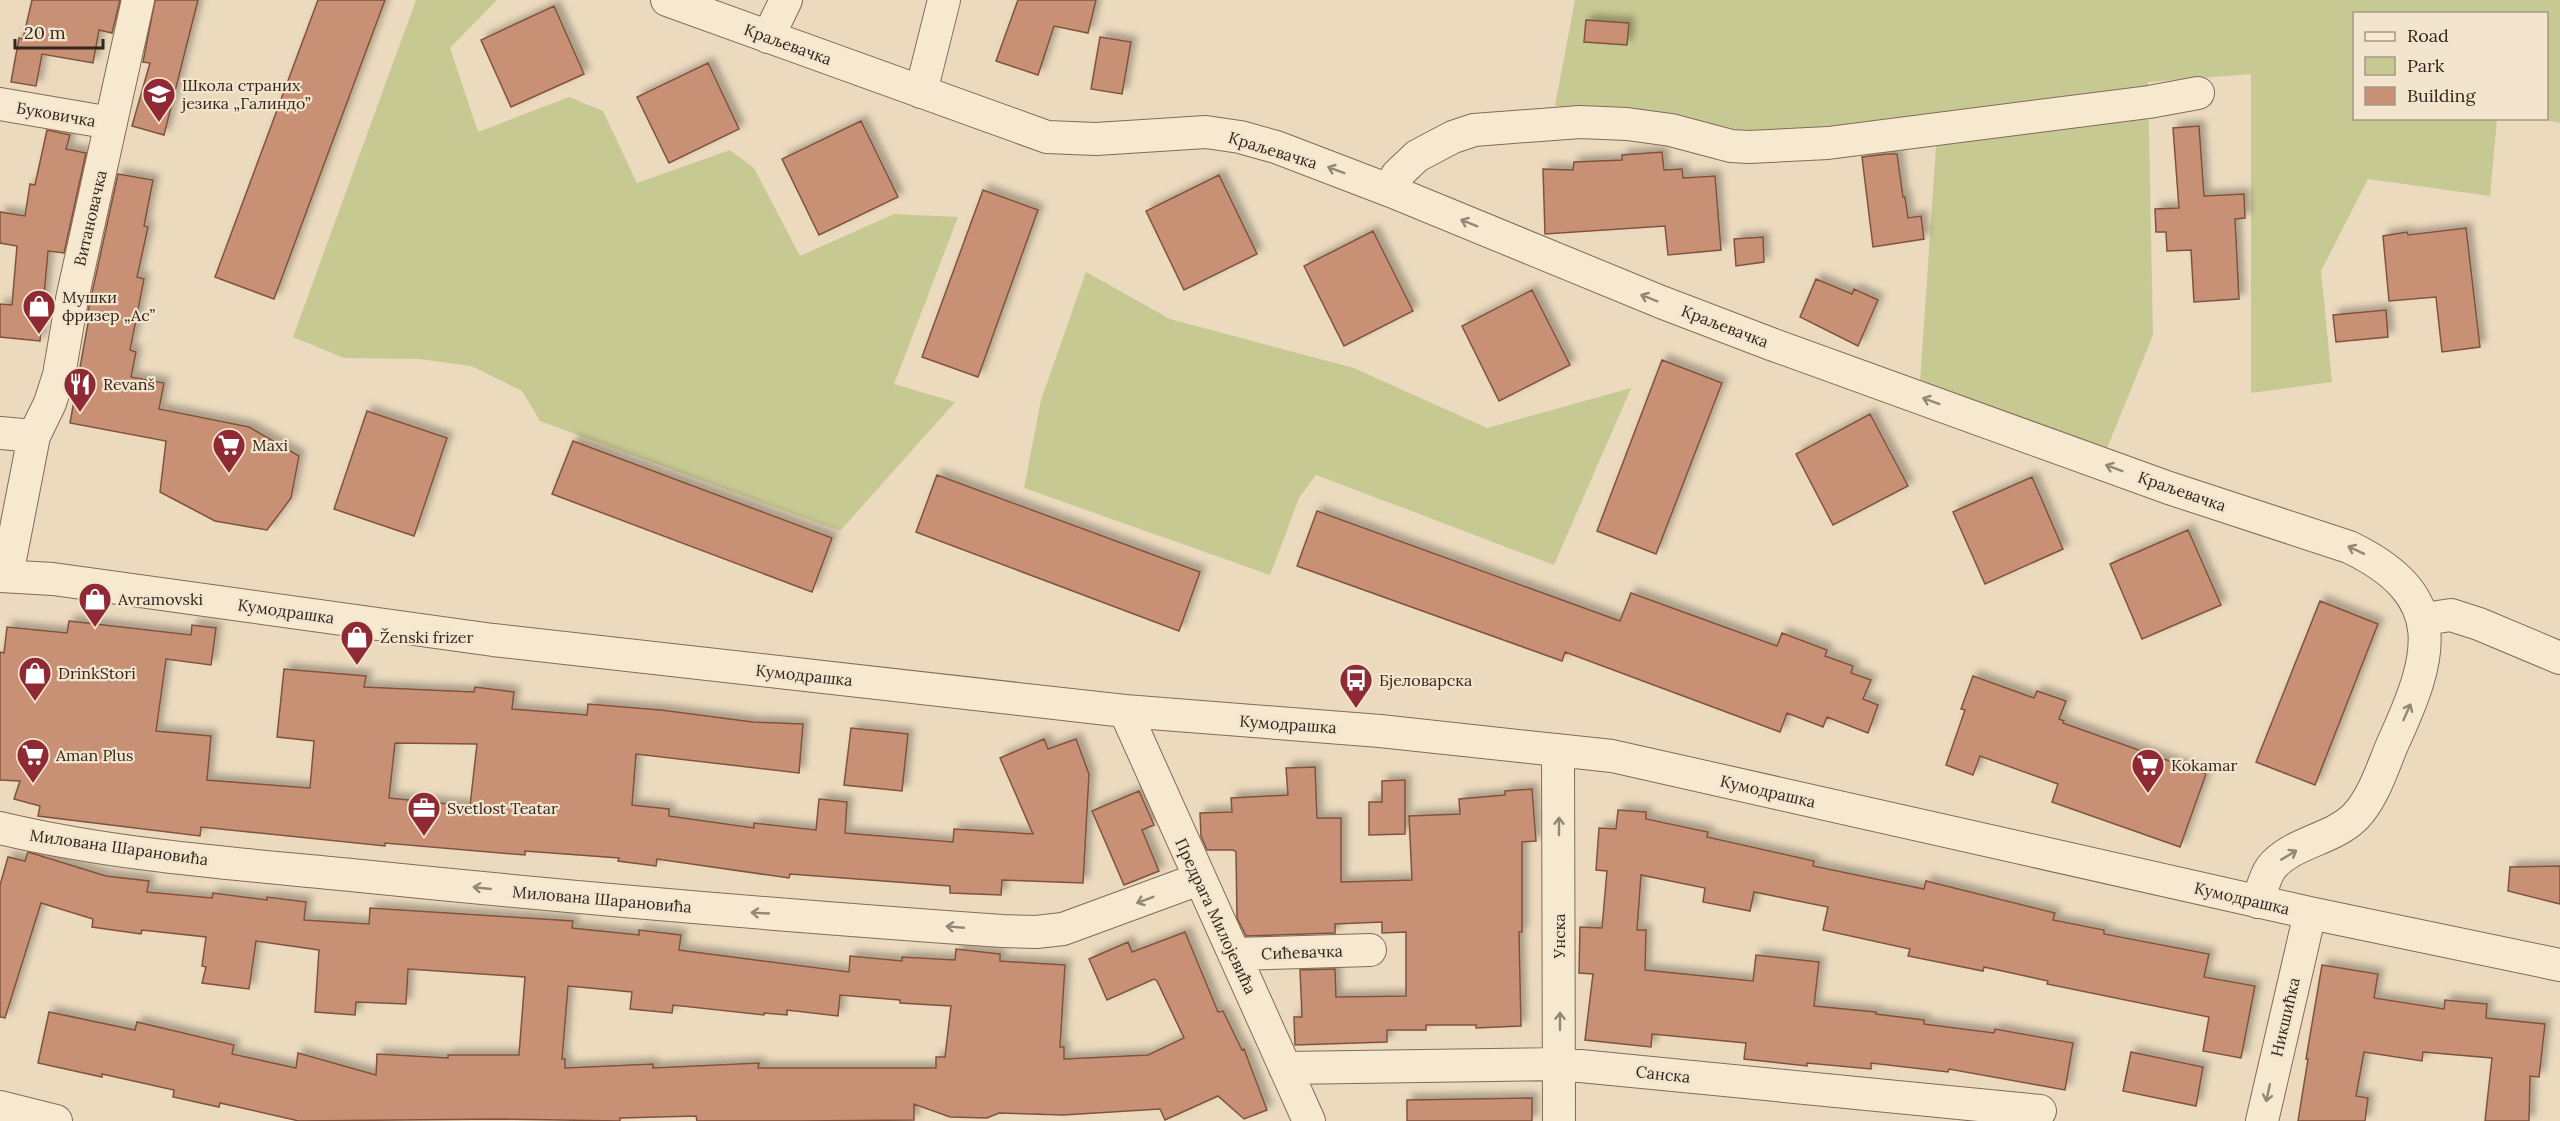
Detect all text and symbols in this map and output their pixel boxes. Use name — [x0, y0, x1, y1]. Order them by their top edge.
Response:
scale bar — [15, 12, 104, 50]
legend — [2353, 12, 2548, 120]
street label: Краљевачка — [741, 19, 835, 69]
text: 20 m — [24, 21, 66, 44]
text: Road — [2407, 24, 2449, 47]
text: Park — [2407, 54, 2445, 77]
place label: Школа страних језика „Галиндо” — [180, 75, 311, 113]
school or university icon: Школа страних језика „Галиндо” — [141, 76, 177, 123]
text: Building — [2407, 84, 2477, 107]
street label: Буковичка — [15, 97, 97, 131]
street label: Краљевачка — [1226, 127, 1320, 173]
one-way arrow — [1327, 164, 1346, 175]
street label: Витановачка — [69, 168, 111, 268]
one-way arrow — [1460, 217, 1479, 228]
place label: Мушки фризер „Ас” — [62, 287, 155, 325]
shop icon: Мушки фризер „Ас” — [21, 288, 57, 335]
one-way arrow — [1640, 292, 1659, 303]
street label: Краљевачка — [1679, 300, 1771, 352]
restaurant icon: Revanš — [62, 366, 98, 413]
place label: Revanš — [103, 374, 155, 394]
one-way arrow — [1922, 394, 1941, 405]
supermarket icon: Maxi — [211, 427, 247, 474]
place label: Maxi — [252, 435, 288, 455]
one-way arrow — [2105, 461, 2124, 472]
street label: Краљевачка — [2135, 467, 2229, 515]
one-way arrow — [2348, 544, 2366, 556]
shop icon: Avramovski — [77, 581, 113, 628]
place label: Avramovski — [117, 589, 203, 609]
street label: Кумодрашка — [236, 594, 336, 628]
shop icon: Ženski frizer — [339, 619, 375, 666]
place label: Ženski frizer — [380, 627, 473, 647]
shop icon: DrinkStori — [17, 655, 53, 702]
street label: Кумодрашка — [754, 660, 854, 690]
bus stop icon: Бјеловарска — [1338, 662, 1374, 709]
place label: DrinkStori — [58, 663, 136, 683]
place label: Бјеловарска — [1379, 670, 1472, 690]
one-way arrow — [2402, 703, 2414, 721]
street label: Кумодрашка — [1239, 711, 1337, 737]
supermarket icon: Aman Plus — [15, 737, 51, 784]
place label: Aman Plus — [55, 745, 133, 765]
supermarket icon: Kokamar — [2130, 747, 2166, 794]
place label: Kokamar — [2171, 755, 2237, 775]
street label: Кумодрашка — [1718, 770, 1818, 812]
office icon: Svetlost Teatar — [406, 790, 442, 837]
place label: Svetlost Teatar — [447, 798, 558, 818]
one-way arrow — [1553, 816, 1565, 836]
street label: Милована Шарановића — [28, 825, 210, 869]
street label: Предрага Милојевића — [1171, 835, 1261, 997]
one-way arrow — [2280, 848, 2297, 860]
street label: Кумодрашка — [2192, 877, 2292, 919]
street label: Милована Шарановића — [511, 881, 693, 917]
one-way arrow — [473, 882, 493, 893]
one-way arrow — [1136, 896, 1154, 907]
one-way arrow — [751, 908, 771, 919]
street label: Унска — [1549, 913, 1569, 960]
one-way arrow — [945, 921, 965, 932]
street label: Сићевачка — [1261, 941, 1343, 963]
street label: Никшићка — [2266, 975, 2304, 1059]
one-way arrow — [1554, 1011, 1566, 1031]
street label: Санска — [1635, 1061, 1691, 1087]
one-way arrow — [2262, 1083, 2273, 1102]

